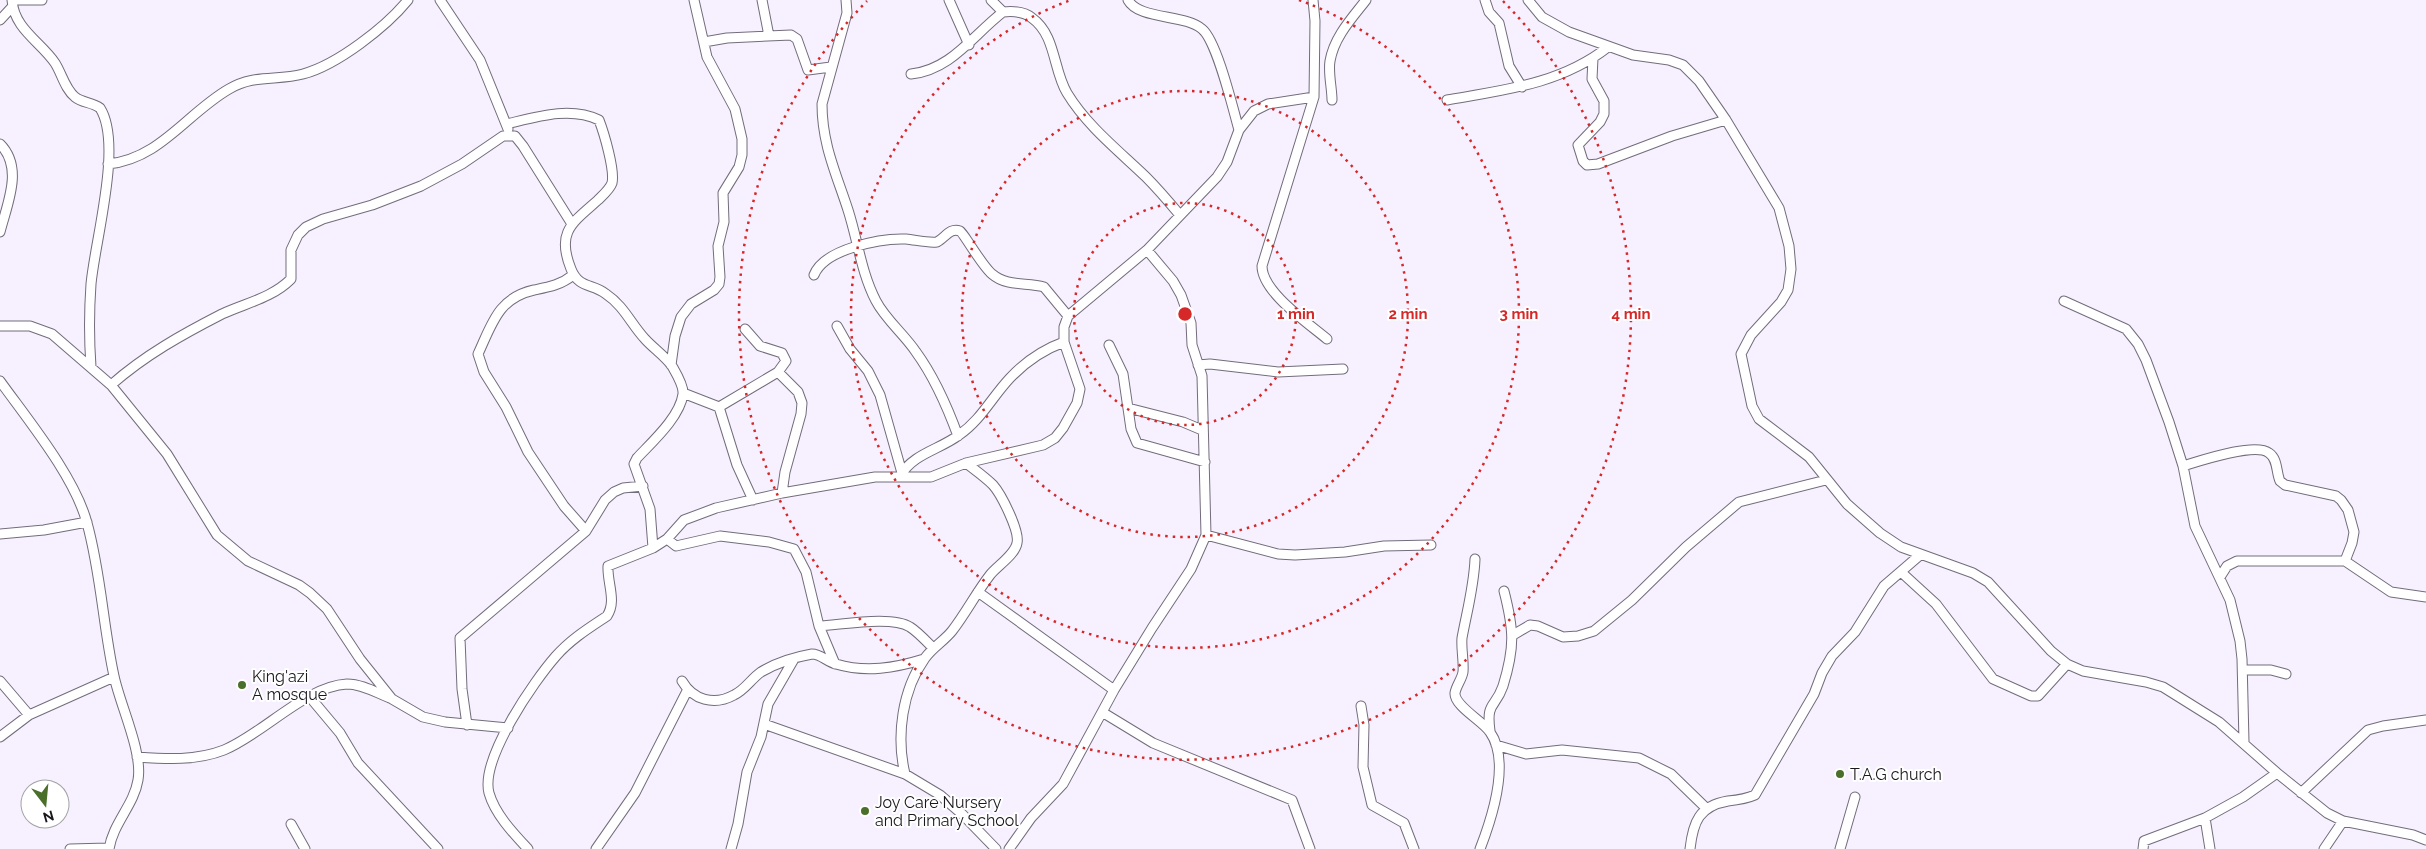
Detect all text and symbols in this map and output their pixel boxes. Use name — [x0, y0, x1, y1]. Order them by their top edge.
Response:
centre of rings — [1176, 305, 1194, 323]
text: 1 min — [1277, 305, 1315, 323]
text: 2 min — [1389, 305, 1427, 323]
text: 3 min — [1500, 305, 1538, 323]
text: 4 min — [1611, 305, 1651, 323]
place label: King'azi A mosque — [252, 667, 327, 704]
marker: King'azi A mosque — [236, 679, 248, 691]
place label: T.A.G church — [1850, 765, 1942, 784]
marker: T.A.G church — [1834, 768, 1846, 780]
north arrow — [20, 779, 70, 829]
place label: Joy Care Nursery and Primary School — [875, 793, 1019, 830]
marker: Joy Care Nursery and Primary School — [859, 805, 871, 817]
text: N — [41, 807, 56, 826]

